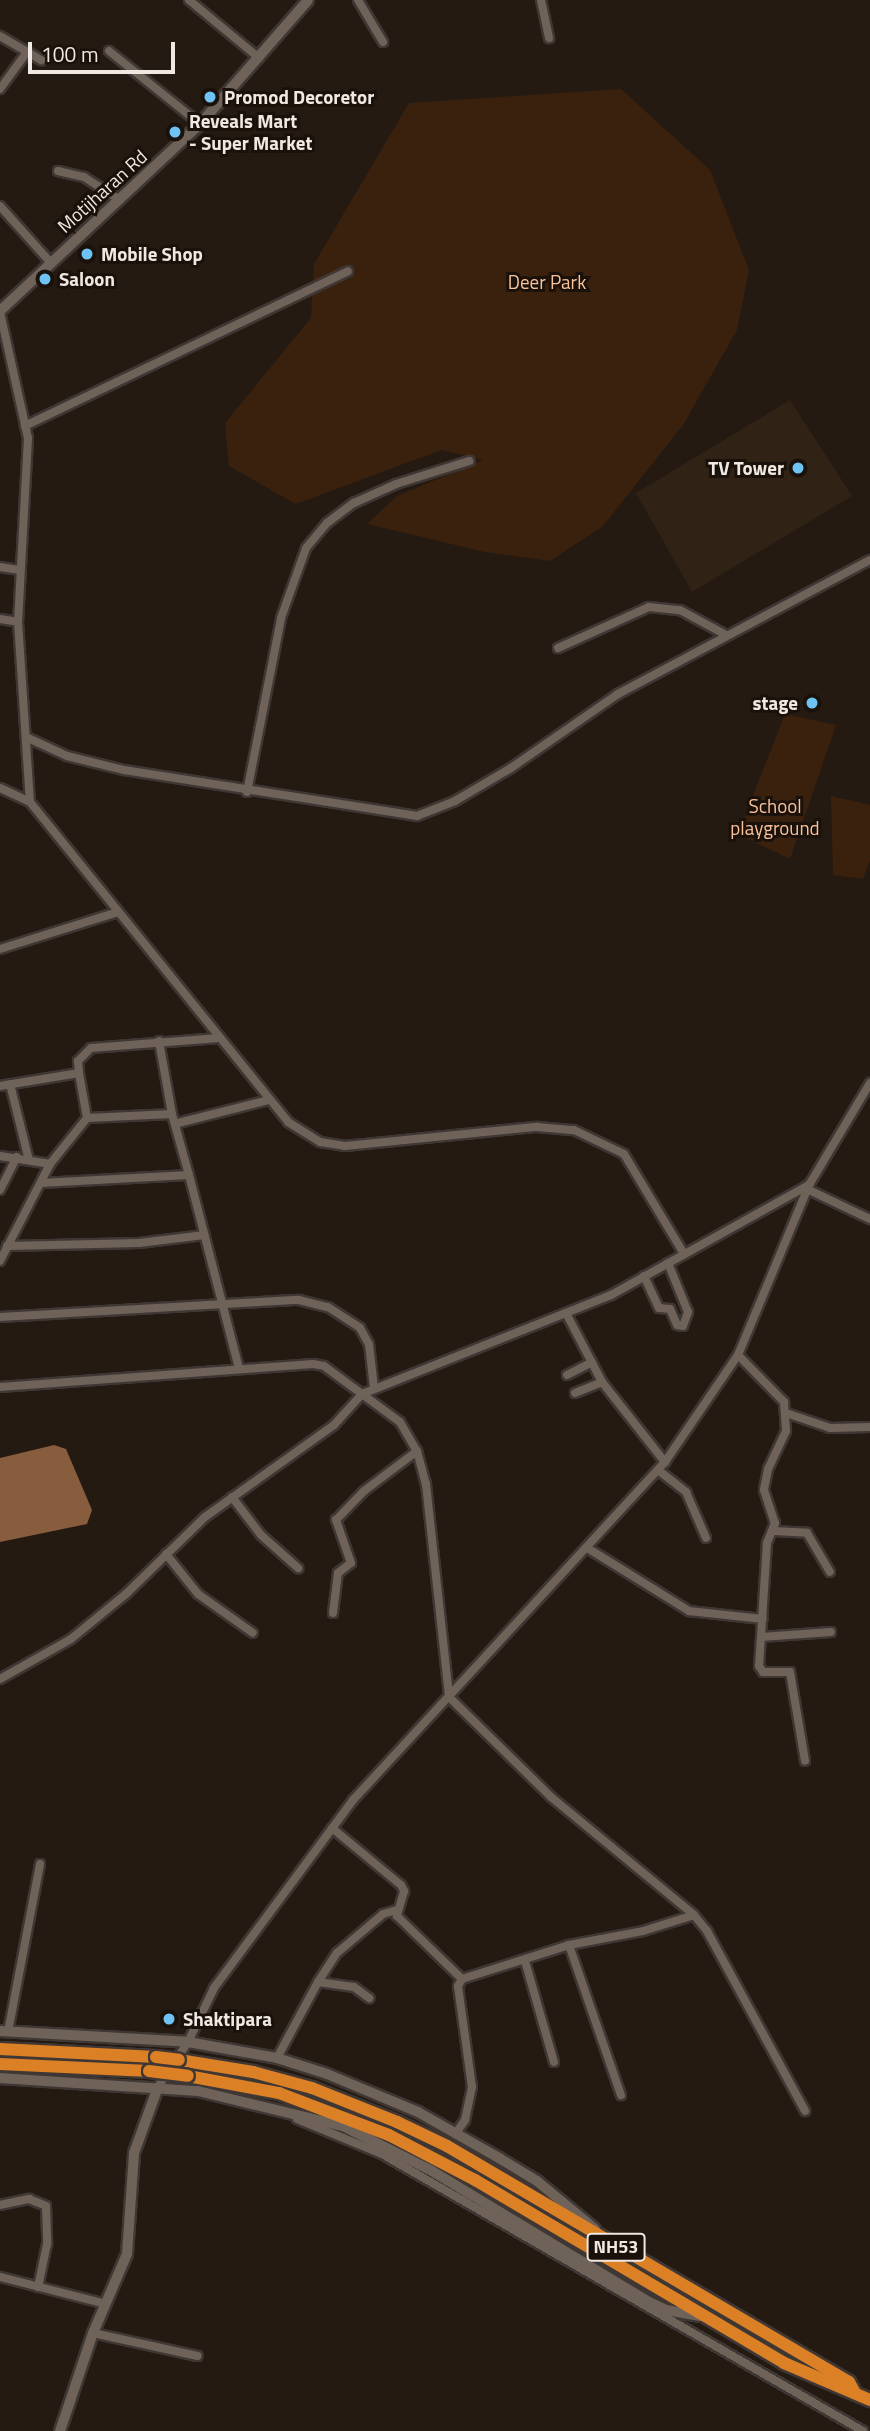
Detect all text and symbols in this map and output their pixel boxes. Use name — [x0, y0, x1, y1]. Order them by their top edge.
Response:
scale bar — [32, 28, 178, 72]
text: 100 m — [41, 38, 98, 70]
place label: Promod Decoretor — [224, 86, 374, 108]
marker: Promod Decoretor — [202, 89, 218, 105]
place label: Reveals Mart - Super Market — [189, 110, 312, 154]
marker: Reveals Mart - Super Market — [167, 124, 183, 140]
street label: Motijharan Rd — [53, 145, 151, 237]
place label: Mobile Shop — [101, 243, 203, 265]
marker: Mobile Shop — [79, 246, 95, 262]
place label: Saloon — [59, 268, 115, 290]
marker: Saloon — [37, 271, 53, 287]
park label: Deer Park — [508, 271, 586, 293]
place label: TV Tower — [708, 457, 784, 479]
marker: TV Tower — [790, 460, 806, 476]
place label: stage — [753, 692, 798, 714]
marker: stage — [804, 695, 820, 711]
park label: School playground — [730, 795, 820, 839]
place label: Shaktipara — [183, 2008, 272, 2030]
marker: Shaktipara — [161, 2011, 177, 2027]
road number: NH53 — [586, 2232, 646, 2262]

